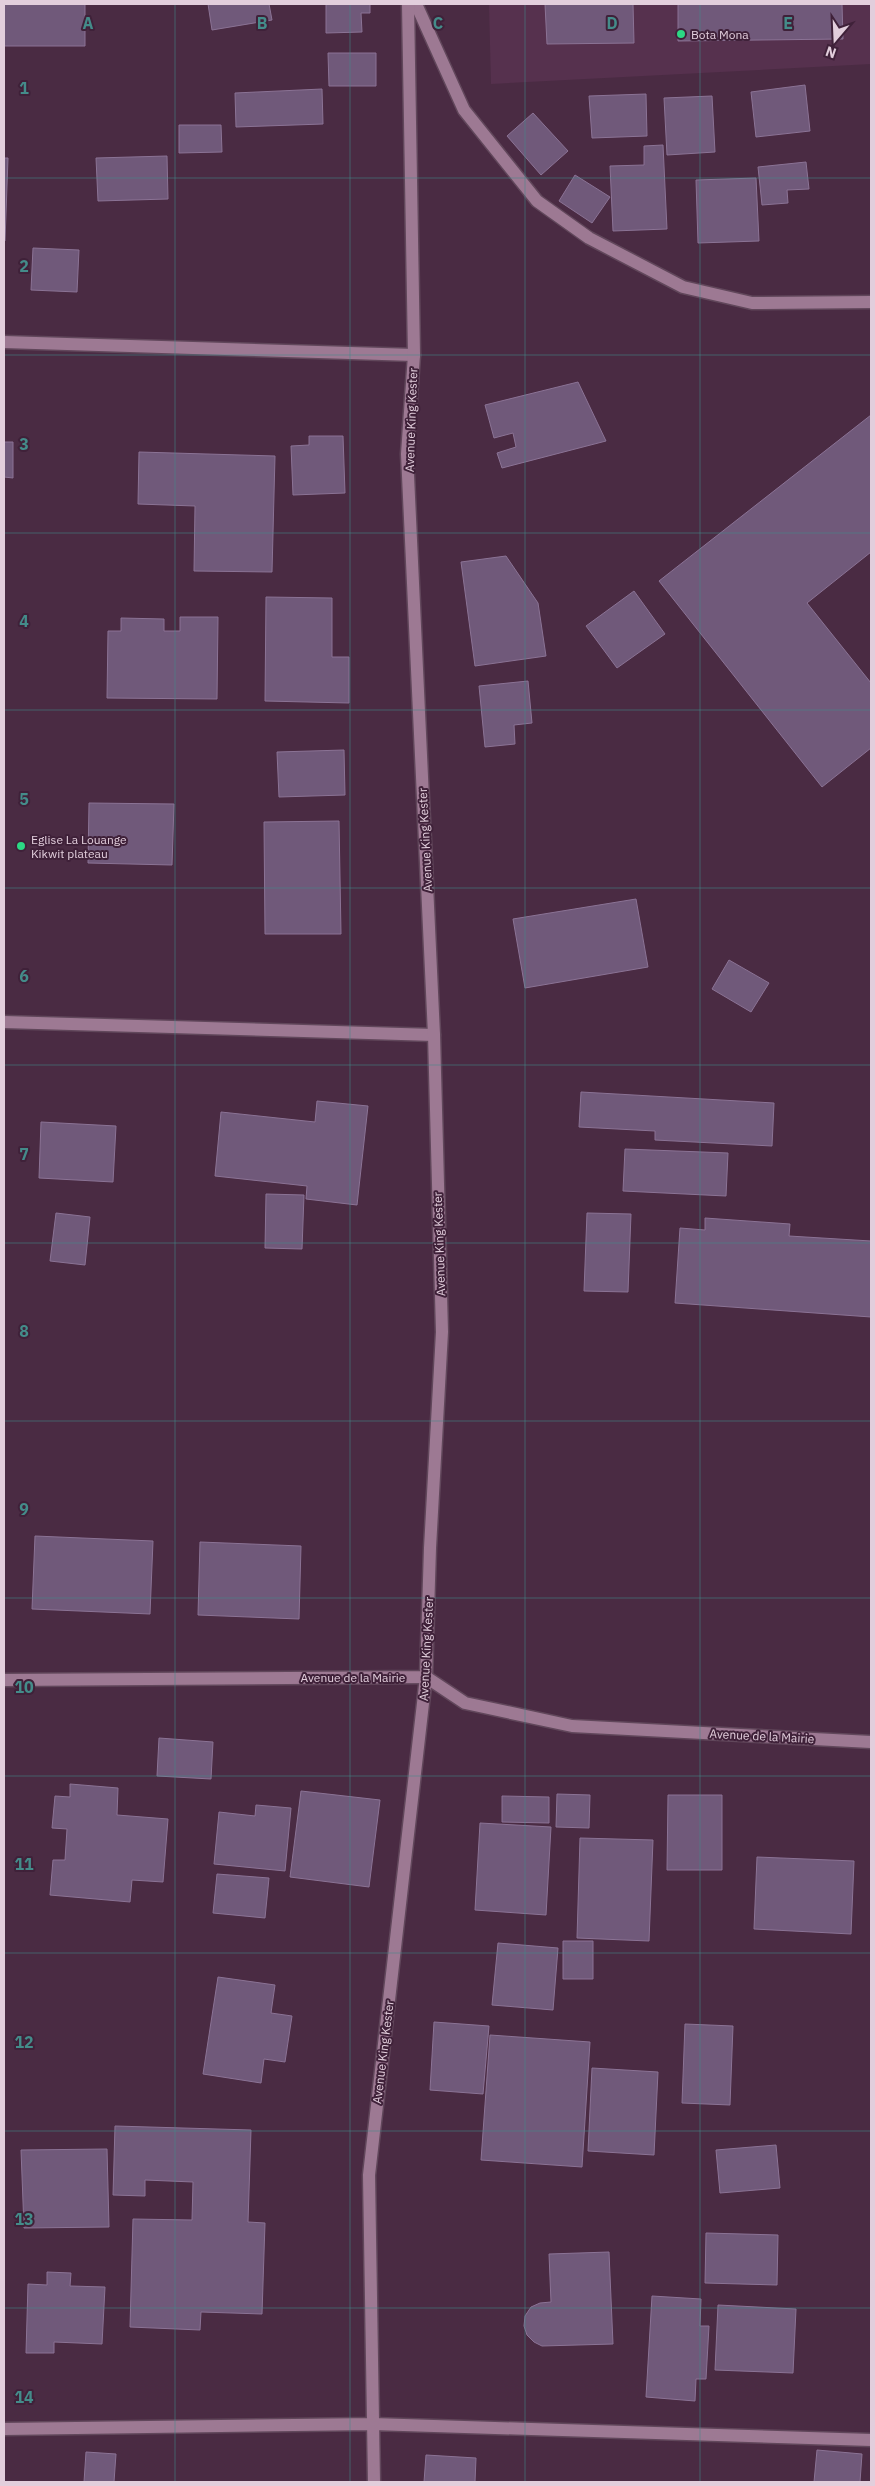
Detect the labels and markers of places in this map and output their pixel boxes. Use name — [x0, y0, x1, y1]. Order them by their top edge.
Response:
place label: Bota Mona — [691, 27, 749, 42]
marker: Bota Mona — [675, 28, 687, 40]
place label: Eglise La Louange Kikwit plateau — [31, 832, 127, 861]
marker: Eglise La Louange Kikwit plateau — [15, 840, 27, 852]

